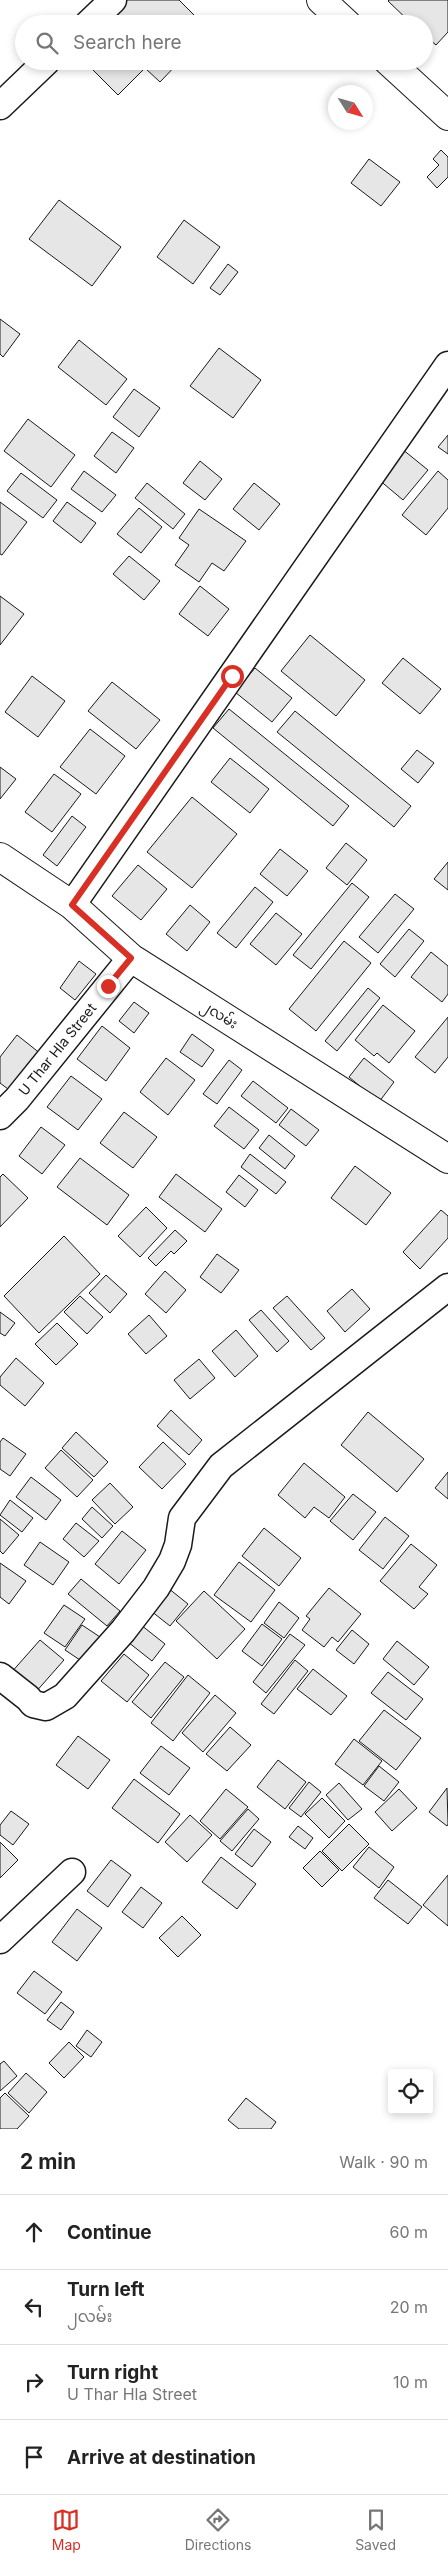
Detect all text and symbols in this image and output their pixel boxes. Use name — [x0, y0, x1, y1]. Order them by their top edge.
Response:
search box — [15, 15, 433, 70]
icon: search — [33, 29, 61, 57]
text: Search here — [73, 31, 182, 54]
north arrow — [328, 85, 373, 130]
route start — [221, 665, 244, 688]
route end — [97, 975, 120, 998]
street label: ၂လမ်း — [197, 995, 242, 1035]
street label: U Thar Hla Street — [15, 999, 100, 1099]
map controls — [388, 2069, 433, 2114]
button: locate — [388, 2069, 433, 2114]
text: 2 min — [20, 2149, 76, 2174]
text: Walk · 90 m — [339, 2152, 428, 2172]
icon: ahead — [20, 2218, 48, 2246]
text: Continue — [67, 2221, 152, 2244]
text: 60 m — [389, 2222, 428, 2242]
text: Turn left — [67, 2278, 145, 2301]
icon: left — [20, 2293, 48, 2321]
text: 20 m — [390, 2297, 428, 2317]
text: ၂လမ်း — [67, 2306, 112, 2326]
text: Turn right — [67, 2361, 158, 2384]
icon: right — [20, 2368, 48, 2396]
text: 10 m — [393, 2372, 428, 2392]
text: U Thar Hla Street — [67, 2384, 197, 2404]
icon: arrive — [20, 2443, 48, 2471]
text: Arrive at destination — [67, 2446, 256, 2469]
tab: Map — [52, 2506, 81, 2553]
tab: Directions — [185, 2506, 251, 2553]
tab: Saved — [355, 2506, 396, 2553]

